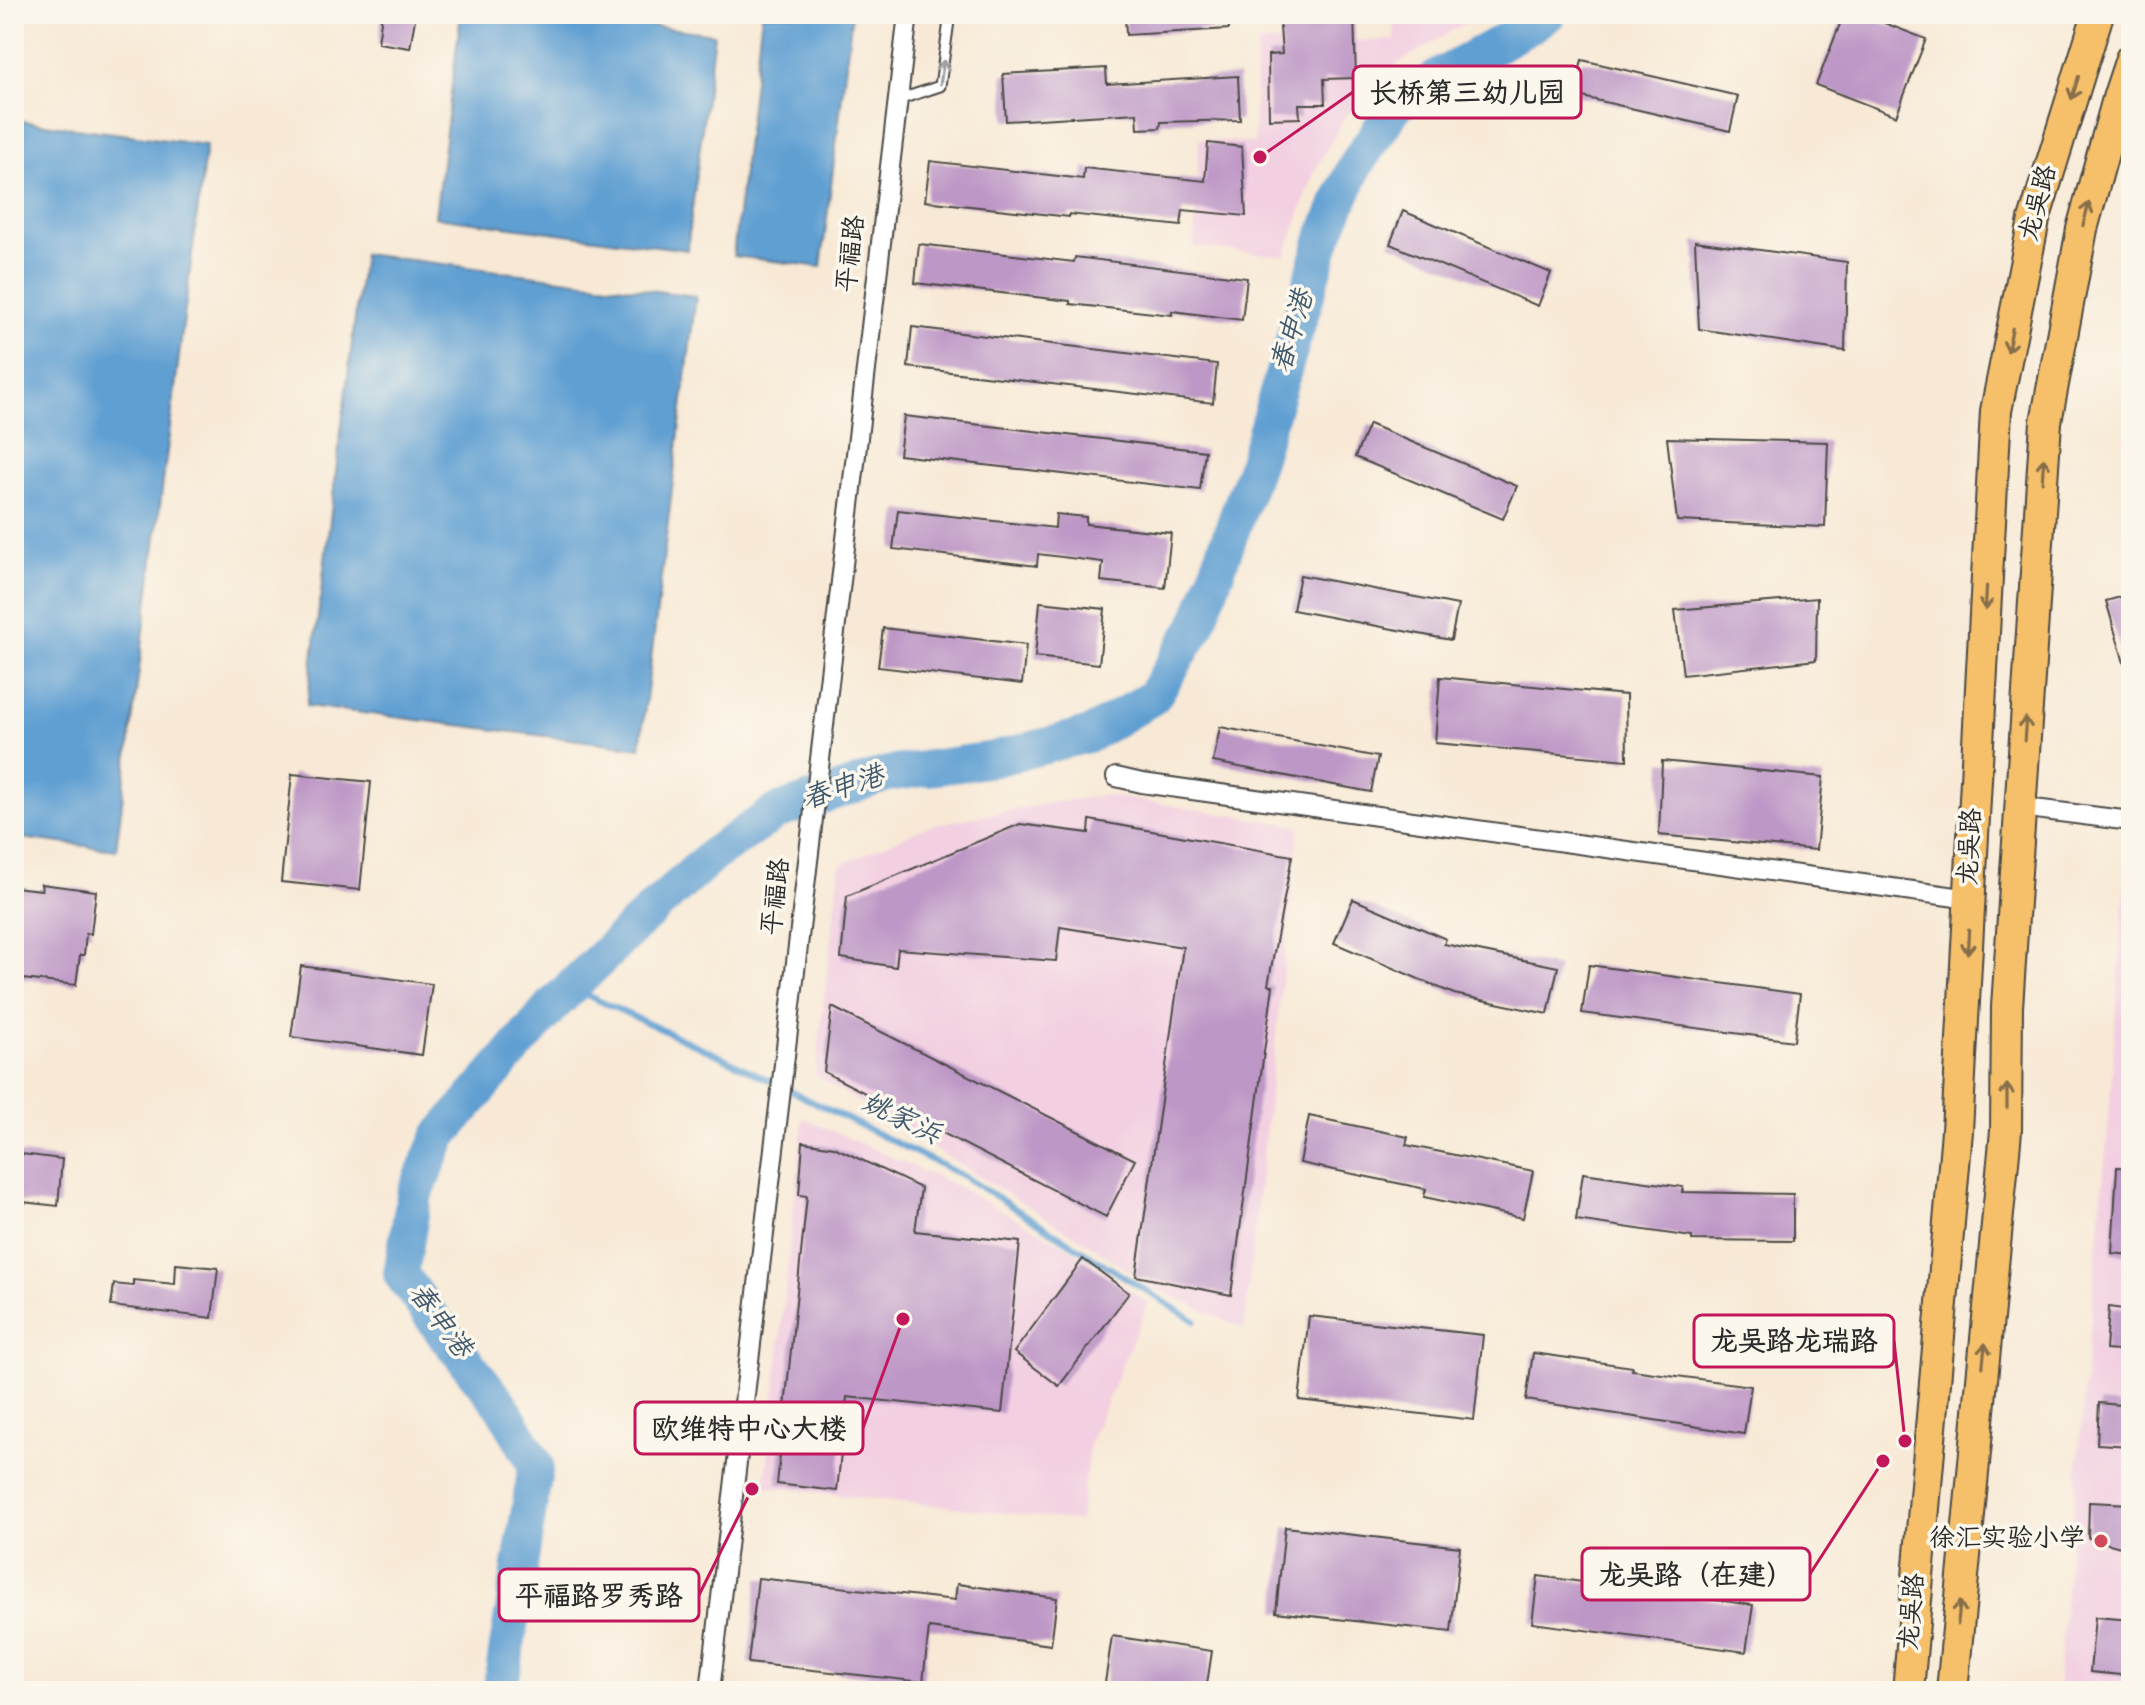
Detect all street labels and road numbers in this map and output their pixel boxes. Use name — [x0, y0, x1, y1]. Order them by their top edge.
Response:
street label: 龙吴路 — [2014, 162, 2066, 246]
street label: 平福路 — [832, 213, 874, 295]
street label: 龙吴路 — [1953, 807, 1991, 887]
street label: 平福路 — [757, 856, 799, 938]
street label: 龙吴路 — [1894, 1572, 1934, 1652]

